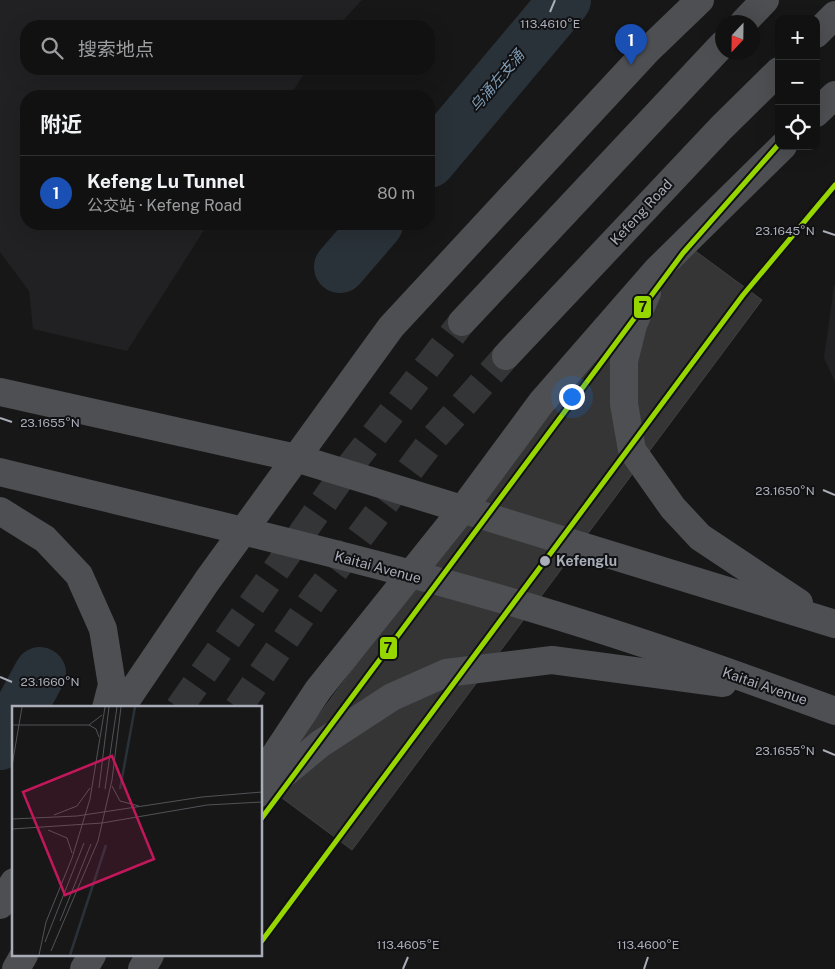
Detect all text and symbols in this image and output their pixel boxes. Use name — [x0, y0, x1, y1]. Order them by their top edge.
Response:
north arrow — [715, 15, 760, 60]
map controls — [775, 15, 820, 150]
button: + — [775, 15, 820, 60]
text: 113.4610°E — [520, 17, 580, 31]
search box — [20, 20, 435, 75]
pin: 1 — [615, 24, 647, 65]
icon: search — [38, 34, 66, 62]
text: 搜索地点 — [78, 38, 154, 60]
water label: 乌涌左支涌 — [466, 45, 529, 115]
button: − — [775, 60, 820, 105]
button: locate — [775, 105, 820, 150]
text: 附近 — [40, 112, 82, 137]
text: Kefeng Lu Tunnel — [87, 170, 245, 192]
street label: Kefeng Road — [607, 176, 675, 248]
text: 1 — [53, 184, 59, 203]
text: 80 m — [377, 184, 415, 203]
text: 公交站 · Kefeng Road — [87, 196, 242, 215]
text: 23.1645°N — [755, 224, 815, 238]
line badge: 7 — [633, 295, 652, 319]
text: 7 — [639, 299, 648, 315]
your location — [559, 384, 585, 410]
text: 23.1655°N — [20, 416, 80, 430]
text: 23.1650°N — [755, 484, 815, 498]
street label: Kaitai Avenue — [333, 548, 423, 586]
place label: Kefenglu — [556, 553, 617, 569]
marker: Kefenglu — [538, 554, 552, 568]
line badge: 7 — [379, 636, 398, 660]
text: 7 — [384, 640, 393, 656]
street label: Kaitai Avenue — [720, 664, 810, 708]
text: 23.1660°N — [20, 675, 80, 689]
inset map — [12, 706, 262, 956]
text: 23.1655°N — [755, 744, 815, 758]
text: 113.4605°E — [377, 938, 439, 952]
text: 113.4600°E — [617, 938, 679, 952]

